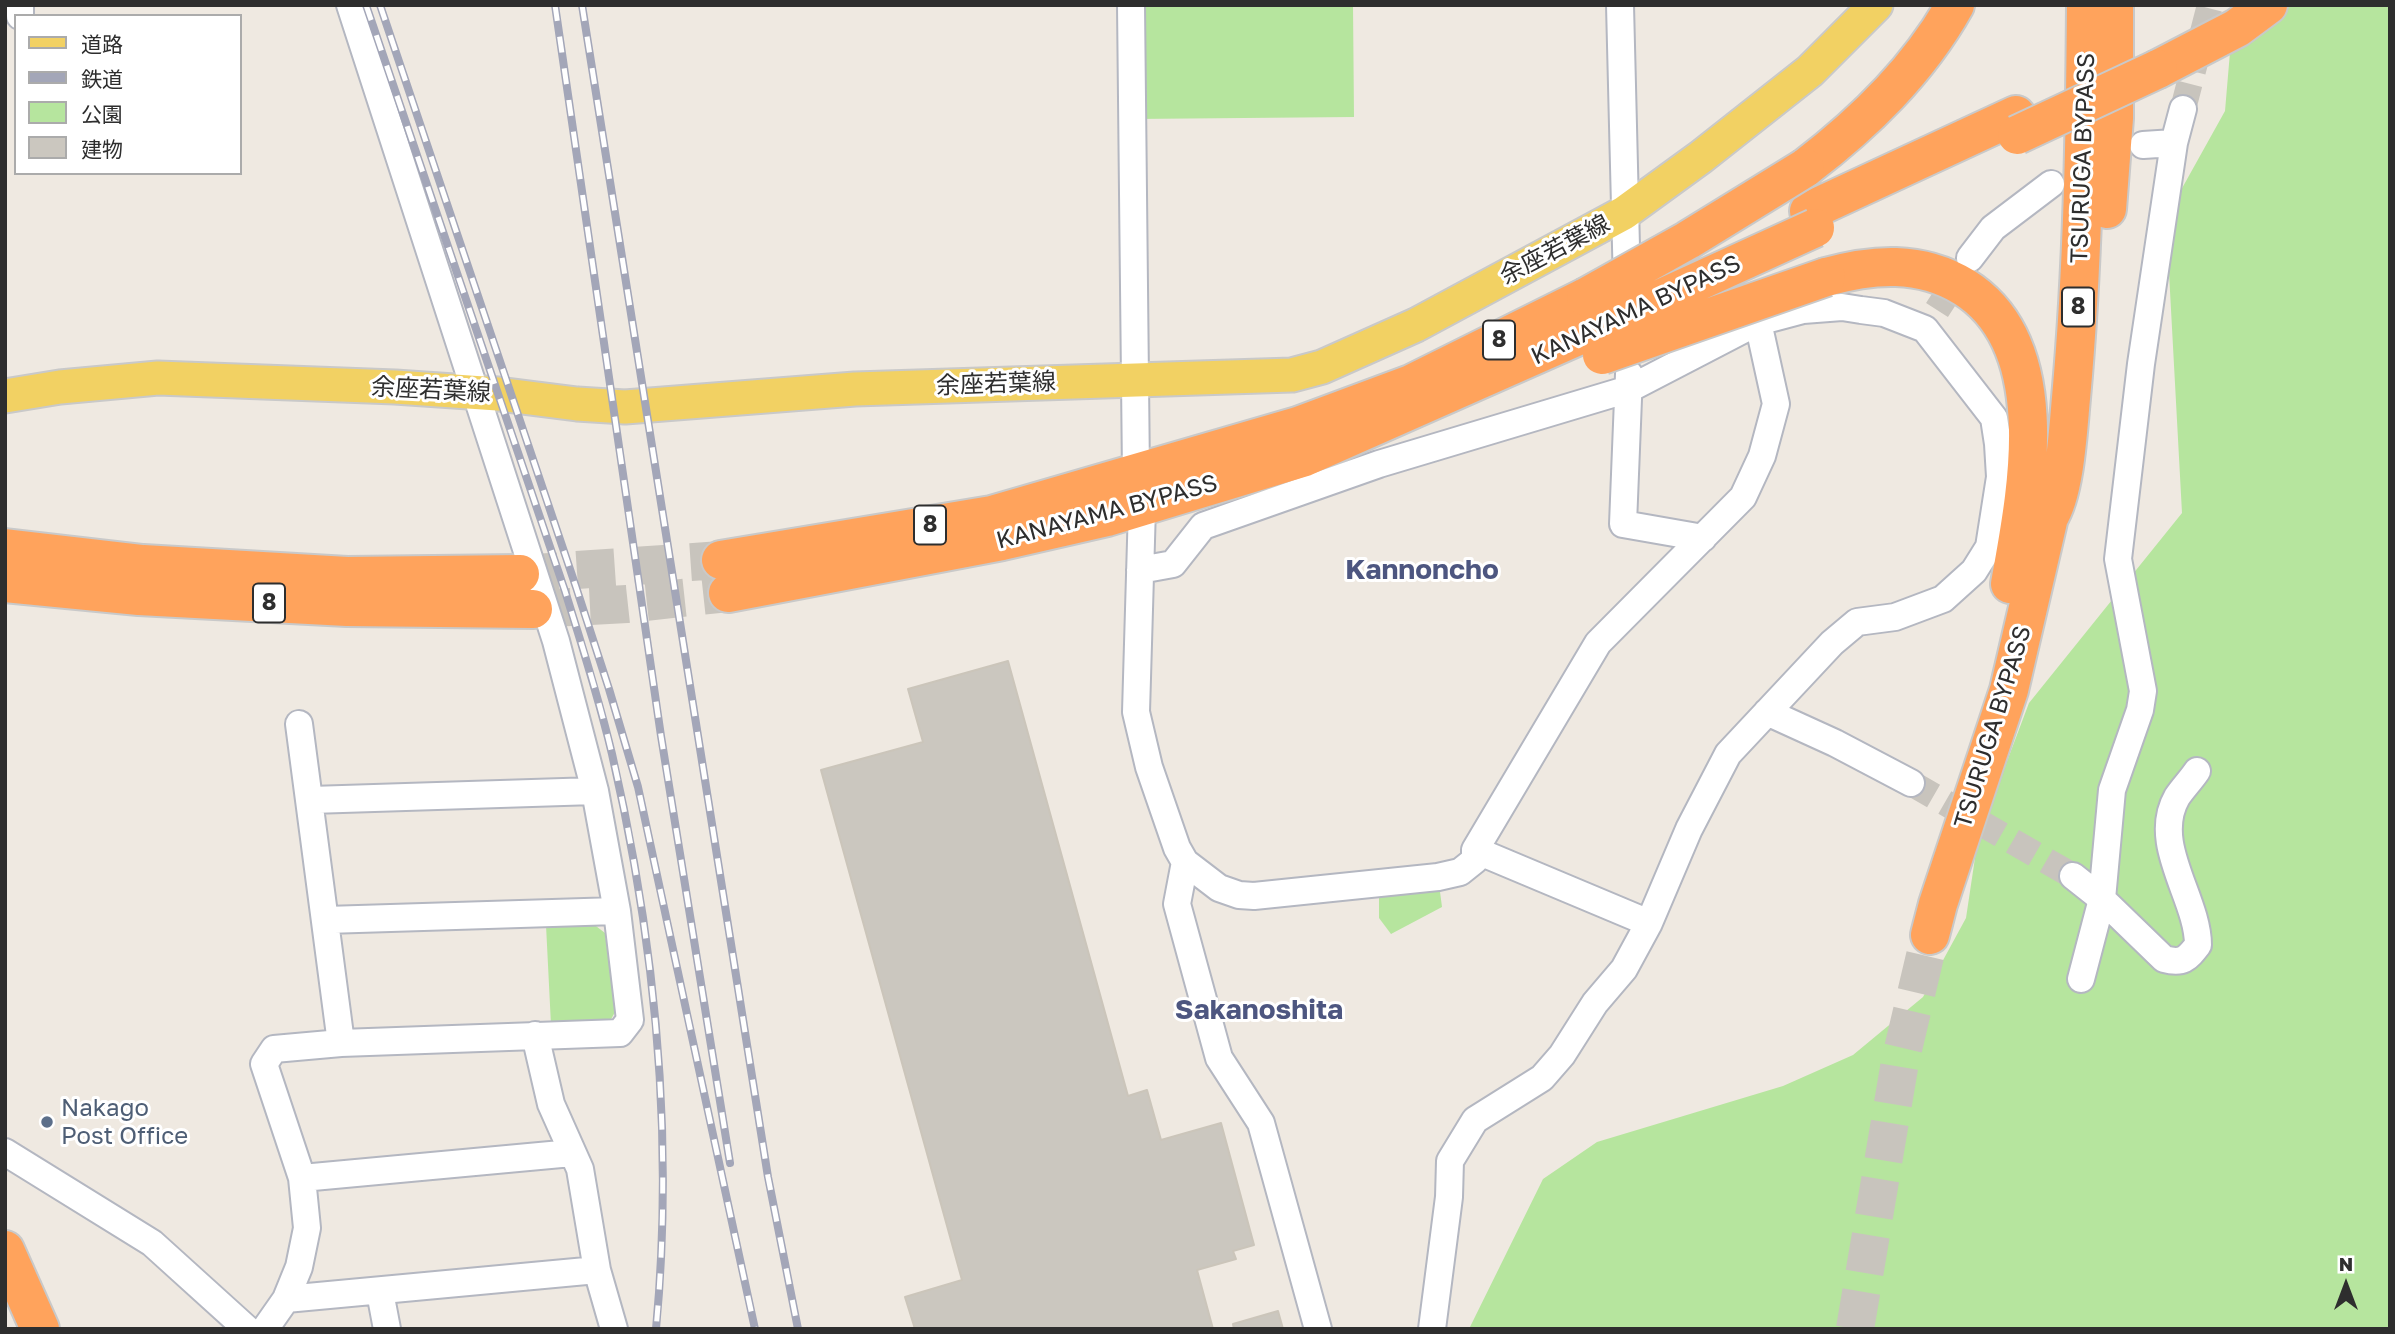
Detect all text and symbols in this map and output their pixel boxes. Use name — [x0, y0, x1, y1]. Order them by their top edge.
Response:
legend — [14, 14, 242, 175]
text: 道路 — [81, 31, 123, 57]
street label: TSURUGA BYPASS — [2065, 52, 2101, 264]
text: 鉄道 — [81, 66, 123, 92]
text: 公園 — [81, 101, 123, 127]
text: 建物 — [81, 136, 123, 162]
street label: 余座若葉線 — [1495, 209, 1615, 291]
street label: KANAYAMA BYPASS — [1527, 249, 1745, 371]
road number: 8 — [2062, 288, 2094, 326]
road number: 8 — [1483, 320, 1515, 360]
street label: 余座若葉線 — [936, 368, 1056, 400]
street label: 余座若葉線 — [370, 372, 492, 408]
street label: KANAYAMA BYPASS — [993, 469, 1221, 555]
road number: 8 — [914, 505, 946, 544]
district label: Kannoncho — [1345, 553, 1499, 587]
road number: 8 — [253, 583, 285, 622]
street label: TSURUGA BYPASS — [1948, 622, 2038, 832]
district label: Sakanoshita — [1175, 993, 1343, 1027]
place label: Nakago Post Office — [61, 1094, 188, 1150]
marker: Nakago Post Office — [39, 1114, 55, 1130]
north arrow — [2311, 1250, 2381, 1320]
text: N — [2339, 1252, 2353, 1275]

